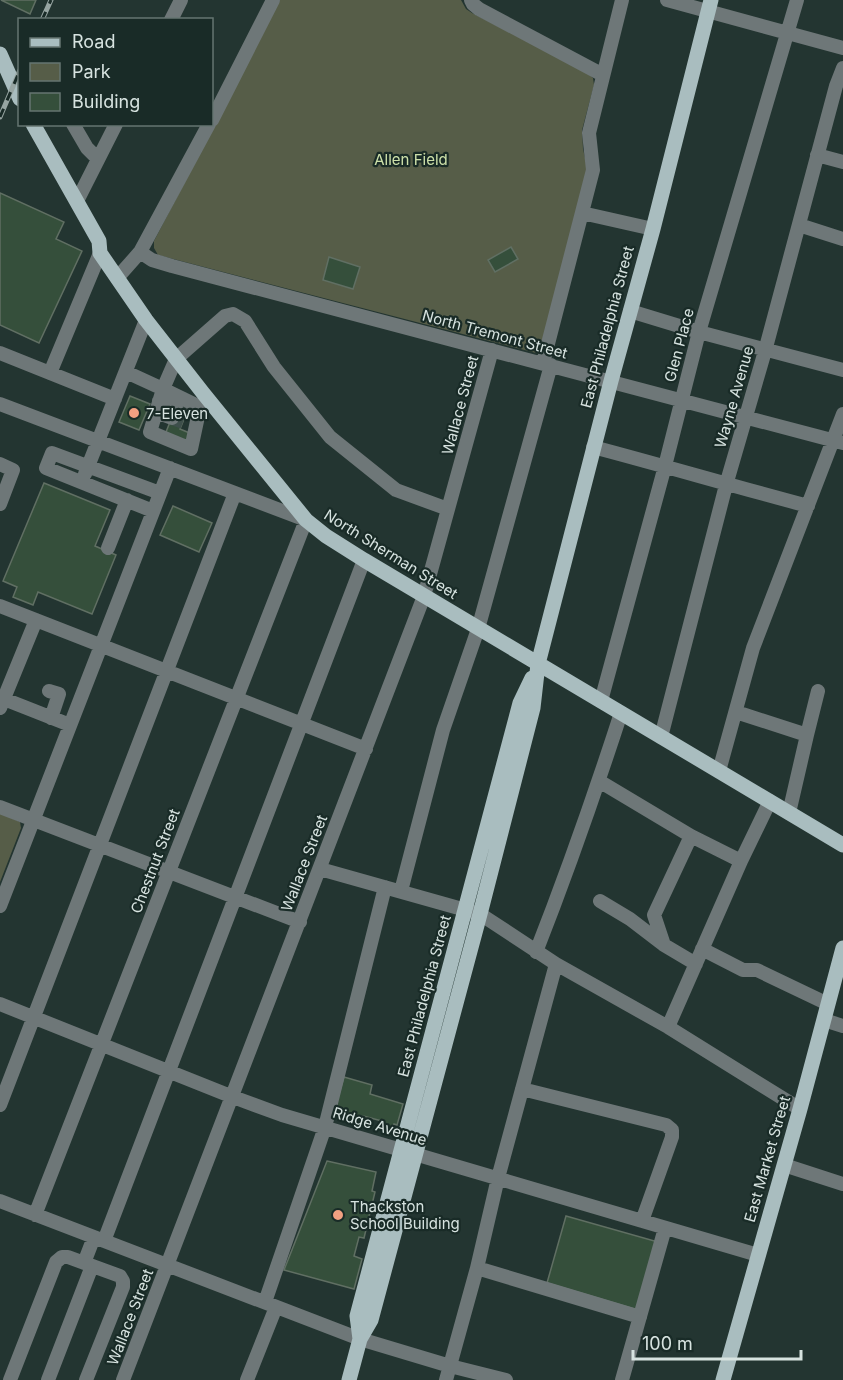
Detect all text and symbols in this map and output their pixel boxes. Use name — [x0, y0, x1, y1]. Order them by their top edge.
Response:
legend — [18, 18, 213, 126]
text: Road — [72, 31, 115, 52]
text: Park — [72, 61, 111, 82]
text: Building — [72, 91, 140, 112]
park label: Allen Field — [374, 150, 448, 169]
street label: East Philadelphia Street — [576, 244, 638, 410]
street label: North Tremont Street — [420, 305, 570, 363]
street label: Glen Place — [660, 306, 698, 384]
street label: Wayne Avenue — [710, 344, 758, 450]
street label: Wallace Street — [438, 353, 482, 457]
place label: 7-Eleven — [146, 404, 208, 423]
marker: 7-Eleven — [127, 406, 141, 420]
street label: North Sherman Street — [321, 505, 462, 603]
street label: Chestnut Street — [126, 806, 184, 916]
street label: Wallace Street — [277, 812, 331, 914]
street label: East Philadelphia Street — [393, 913, 455, 1079]
street label: East Market Street — [740, 1094, 794, 1224]
street label: Ridge Avenue — [331, 1103, 429, 1149]
place label: Thackston School Building — [350, 1197, 460, 1233]
marker: Thackston School Building — [331, 1208, 345, 1222]
street label: Wallace Street — [103, 1266, 157, 1368]
scale bar — [633, 1323, 801, 1361]
text: 100 m — [642, 1333, 693, 1354]

